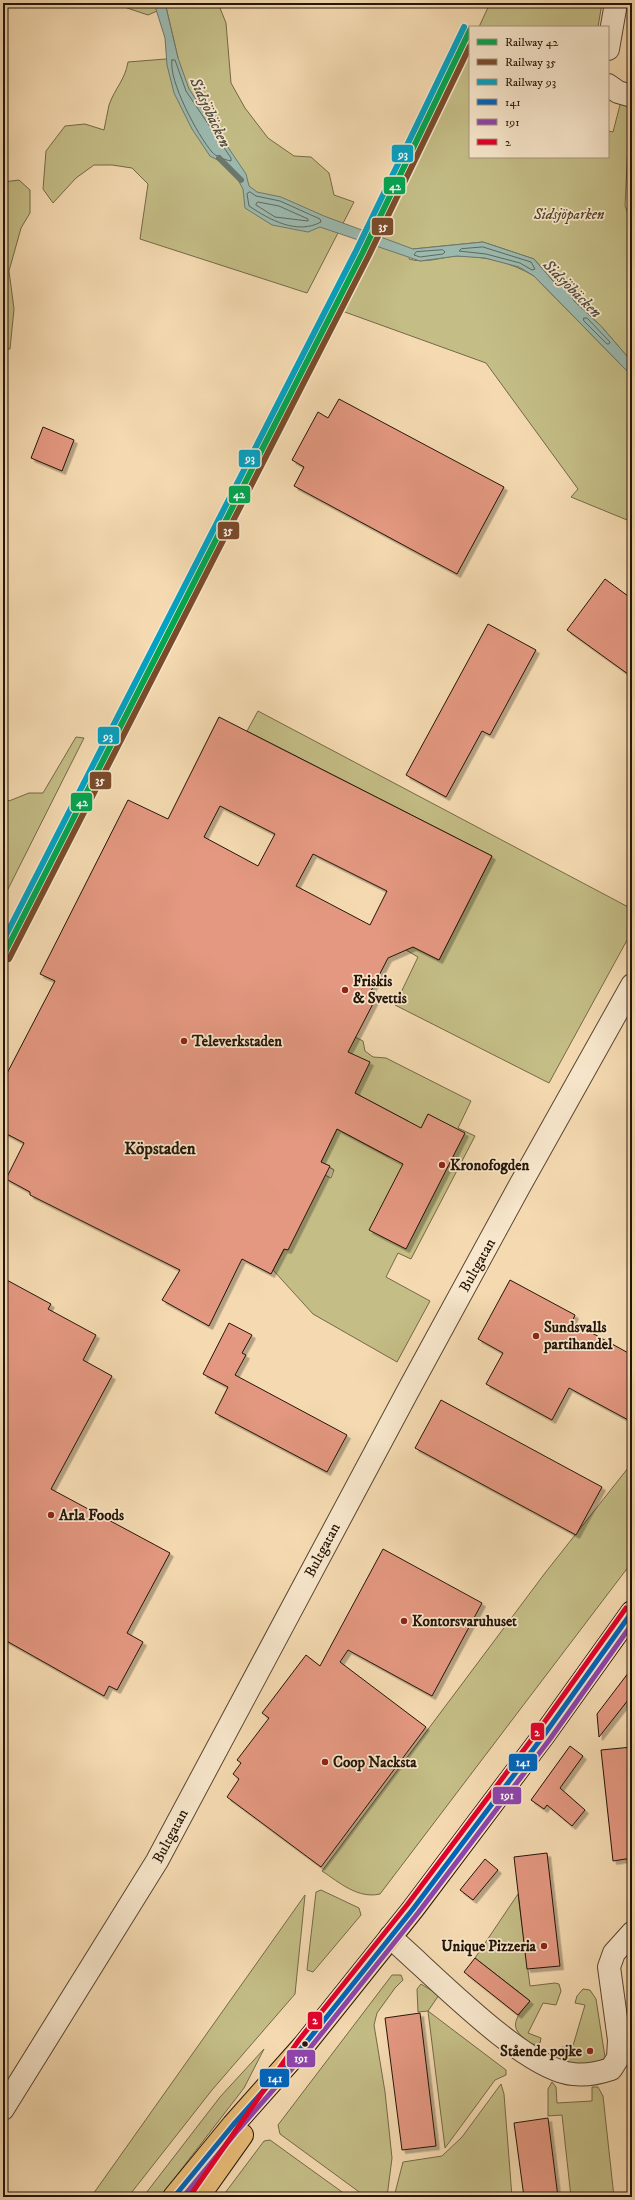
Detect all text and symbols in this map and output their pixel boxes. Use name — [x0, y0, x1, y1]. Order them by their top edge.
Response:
legend — [469, 26, 609, 158]
text: Railway 42 — [505, 35, 559, 50]
text: Railway 35 — [505, 55, 556, 70]
water label: Sidsjöbäcken — [185, 73, 235, 151]
text: Railway 93 — [505, 75, 556, 90]
text: 141 — [505, 95, 521, 110]
text: 191 — [505, 115, 520, 130]
text: 2 — [505, 135, 511, 150]
line badge: 93 — [391, 144, 414, 163]
text: 93 — [397, 148, 408, 162]
line badge: 42 — [383, 176, 406, 195]
text: 42 — [388, 180, 401, 194]
park label: Sidsjöparken — [533, 205, 605, 224]
line badge: 35 — [371, 217, 394, 236]
text: 35 — [378, 220, 388, 234]
water label: Sidsjöbäcken — [538, 254, 606, 322]
line badge: 93 — [238, 449, 261, 468]
text: 93 — [244, 452, 255, 466]
line badge: 42 — [228, 485, 251, 504]
text: 42 — [232, 488, 245, 502]
line badge: 35 — [217, 521, 240, 540]
text: 35 — [223, 524, 233, 538]
line badge: 93 — [97, 726, 120, 745]
text: 93 — [102, 730, 113, 744]
line badge: 35 — [89, 771, 112, 790]
text: 35 — [95, 774, 105, 788]
line badge: 42 — [70, 792, 93, 812]
text: 42 — [75, 796, 88, 810]
place label: Friskis & Svettis — [353, 972, 407, 1008]
marker: Friskis & Svettis — [340, 985, 350, 995]
place label: Televerkstaden — [191, 1032, 282, 1051]
marker: Televerkstaden — [179, 1036, 189, 1046]
district label: Köpstaden — [124, 1138, 196, 1160]
place label: Kronofogden — [450, 1156, 529, 1175]
marker: Kronofogden — [437, 1160, 447, 1170]
street label: Bultgatan — [455, 1235, 500, 1296]
place label: Sundsvalls partihandel — [543, 1318, 613, 1354]
marker: Sundsvalls partihandel — [531, 1331, 541, 1341]
place label: Arla Foods — [58, 1506, 124, 1525]
marker: Arla Foods — [46, 1510, 56, 1520]
street label: Bultgatan — [300, 1520, 345, 1581]
place label: Kontorsvaruhuset — [412, 1612, 517, 1631]
marker: Kontorsvaruhuset — [399, 1616, 409, 1626]
line badge: 2 — [530, 1722, 545, 1741]
text: 2 — [534, 1726, 540, 1740]
place label: Coop Nacksta — [333, 1753, 417, 1772]
line badge: 141 — [508, 1753, 538, 1772]
text: 141 — [516, 1756, 530, 1770]
marker: Coop Nacksta — [320, 1757, 330, 1767]
line badge: 191 — [492, 1786, 522, 1805]
text: 191 — [500, 1789, 514, 1803]
street label: Bultgatan — [148, 1806, 193, 1867]
place label: Unique Pizzeria — [441, 1937, 537, 1957]
marker: Unique Pizzeria — [539, 1941, 549, 1951]
line badge: 2 — [307, 2011, 323, 2030]
text: 2 — [312, 2014, 318, 2028]
unlabelled marker — [300, 2039, 310, 2049]
place label: Stående pojke — [500, 2042, 583, 2061]
marker: Stående pojke — [585, 2046, 595, 2056]
line badge: 191 — [286, 2049, 316, 2068]
text: 191 — [294, 2052, 308, 2066]
line badge: 141 — [259, 2068, 290, 2088]
text: 141 — [268, 2072, 282, 2086]

